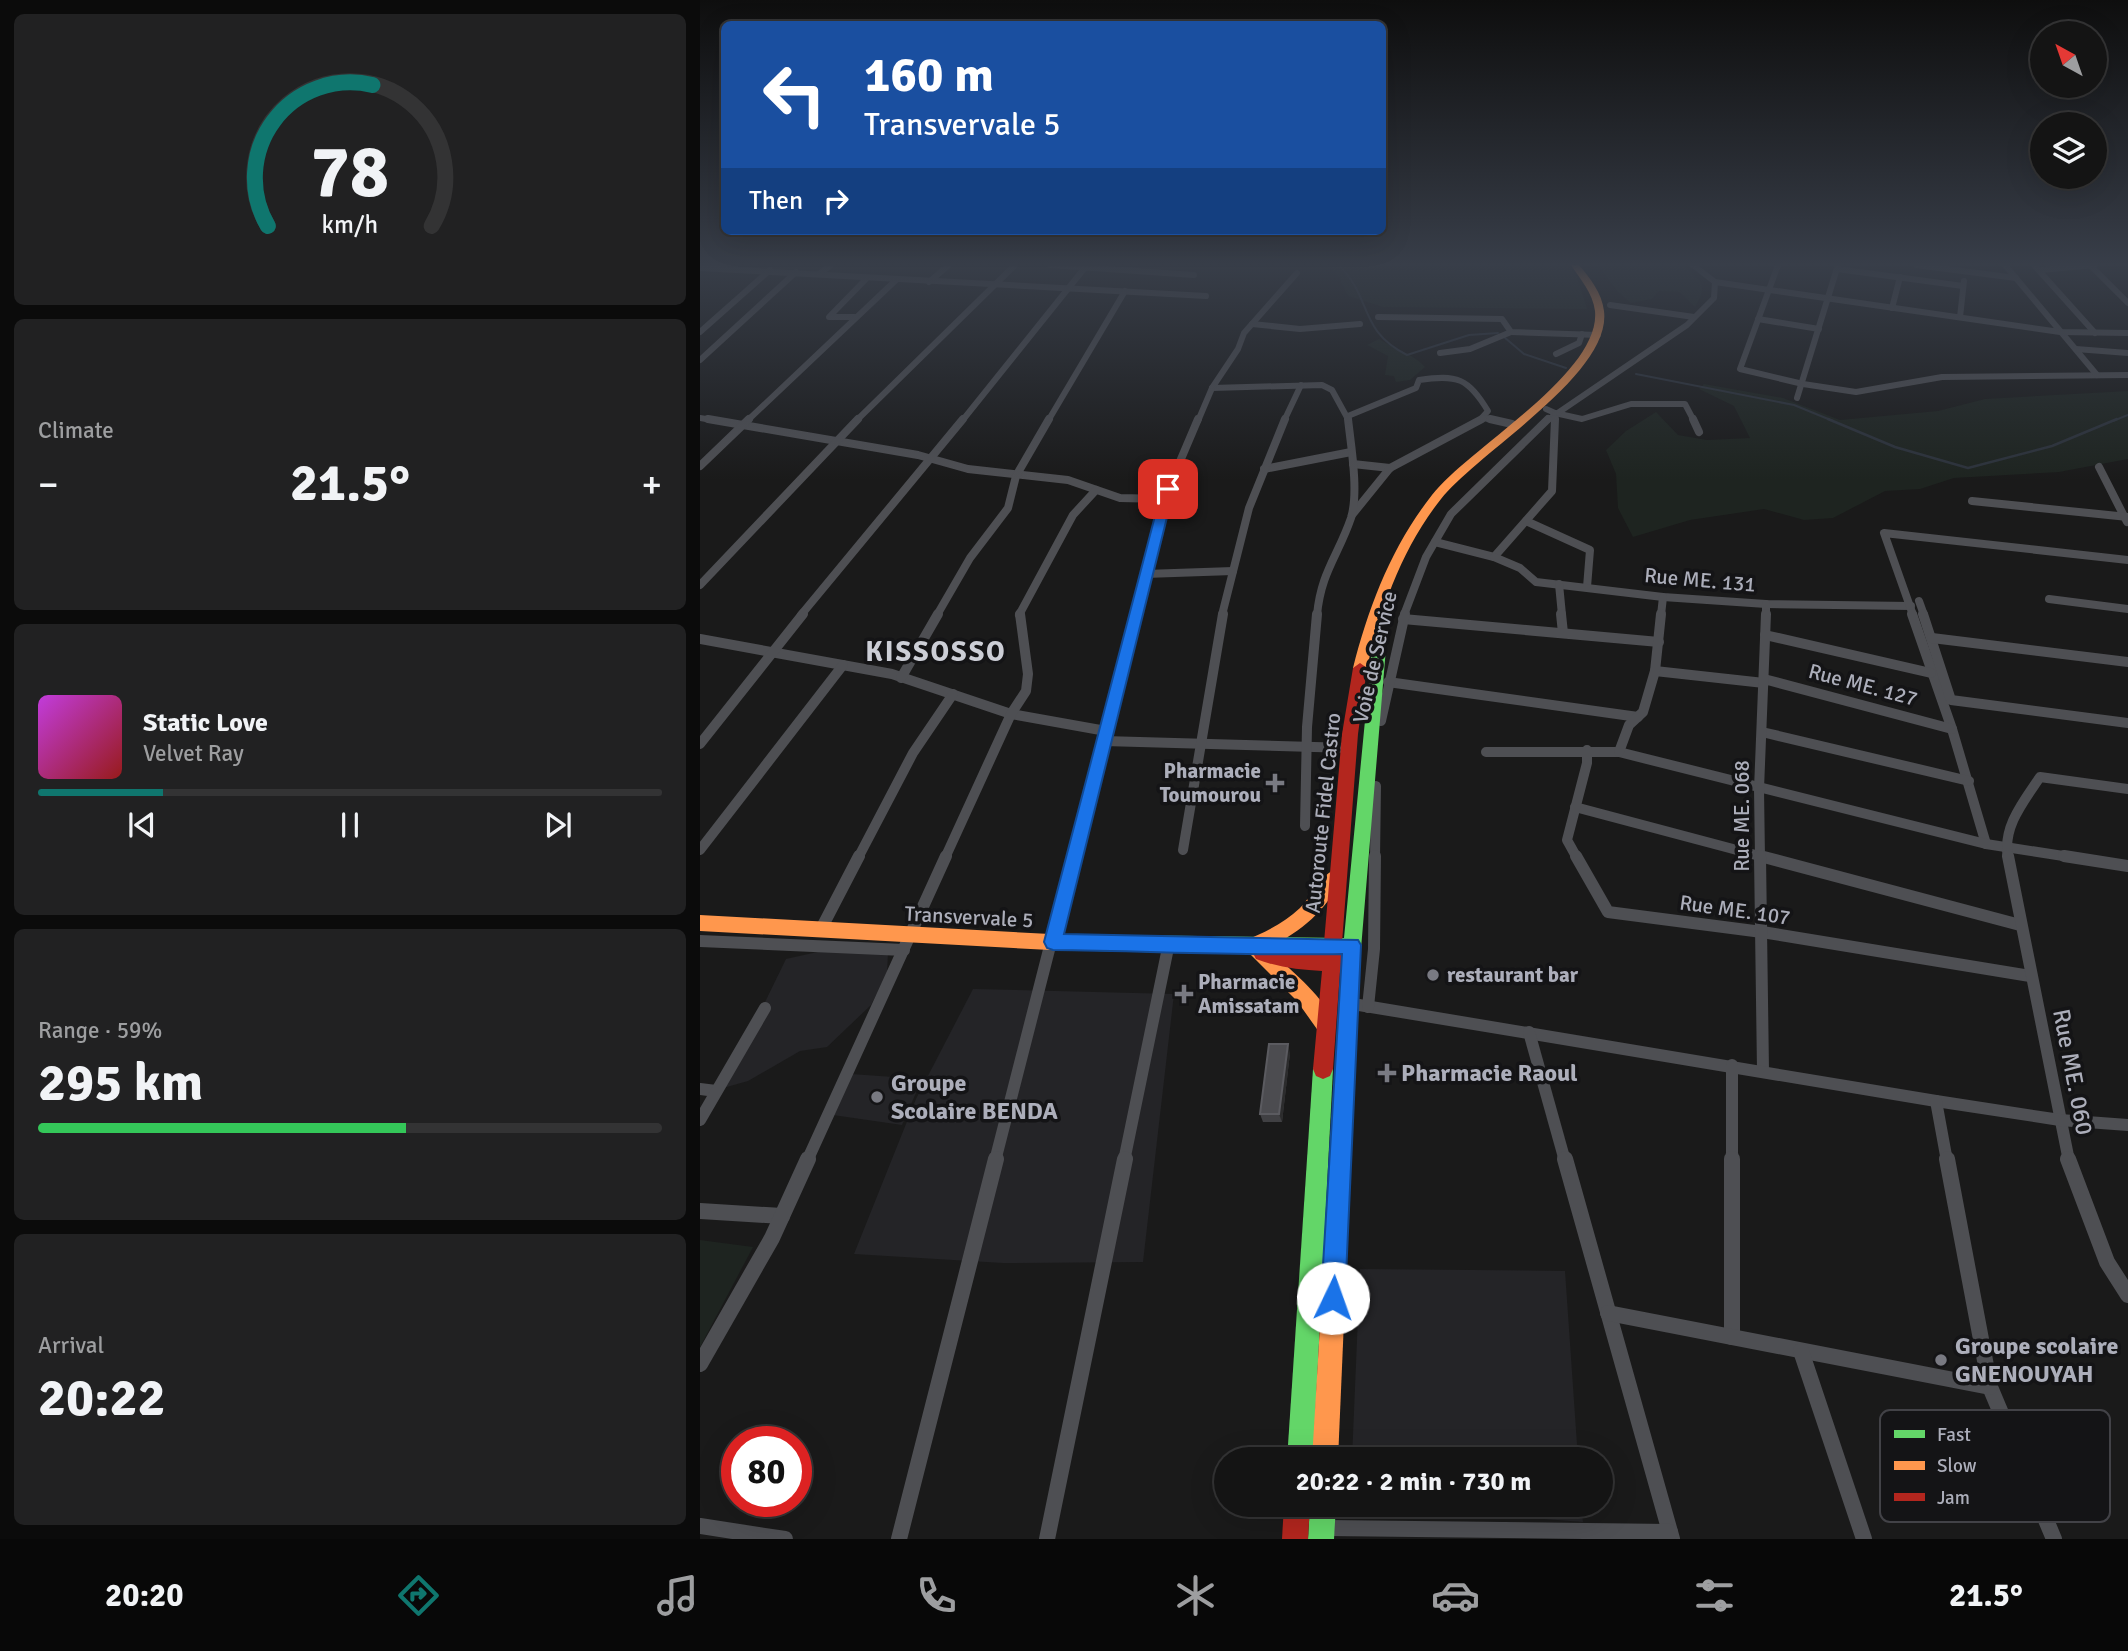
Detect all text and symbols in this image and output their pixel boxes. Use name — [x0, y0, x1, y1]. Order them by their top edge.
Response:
north arrow — [2030, 21, 2107, 98]
map controls — [2030, 21, 2107, 189]
text: 160 m — [864, 45, 994, 105]
icon: left — [749, 49, 840, 140]
text: Transvervale 5 — [864, 105, 1060, 144]
button: layers — [2030, 112, 2107, 189]
text: 78 — [311, 128, 389, 217]
icon: right — [817, 182, 855, 220]
text: Then — [749, 185, 803, 217]
text: km/h — [322, 208, 378, 239]
text: Climate — [38, 416, 114, 445]
text: 21.5° — [290, 451, 410, 515]
pin — [1138, 459, 1198, 519]
text: − — [38, 461, 59, 508]
text: + — [641, 461, 662, 508]
icon: arrive — [1149, 470, 1187, 508]
street label: Rue ME. 131 — [1643, 562, 1757, 598]
street label: Voie de Service — [1347, 588, 1403, 726]
district label: KISSOSSO — [865, 635, 1007, 669]
street label: Rue ME. 127 — [1806, 658, 1920, 712]
text: Static Love — [143, 707, 268, 739]
street label: Autoroute Fidel Castro — [1300, 712, 1346, 914]
text: Velvet Ray — [143, 739, 244, 768]
place label: Pharmacie Toumourou — [1160, 758, 1261, 808]
street label: Rue ME. 068 — [1729, 760, 1755, 872]
marker: Pharmacie Toumourou — [1267, 775, 1283, 791]
icon: previous — [123, 806, 161, 844]
icon: pause — [331, 806, 369, 844]
icon: next — [539, 806, 577, 844]
street label: Rue ME. 107 — [1678, 889, 1792, 931]
street label: Transvervale 5 — [904, 901, 1034, 933]
place label: restaurant bar — [1447, 962, 1579, 988]
marker: restaurant bar — [1425, 967, 1441, 983]
place label: Pharmacie Amissatam — [1198, 969, 1299, 1019]
marker: Pharmacie Amissatam — [1176, 986, 1192, 1002]
street label: Rue ME. 060 — [2046, 1006, 2100, 1138]
text: Range · 59% — [38, 1016, 162, 1045]
text: 295 km — [38, 1051, 203, 1115]
place label: Pharmacie Raoul — [1401, 1058, 1578, 1088]
marker: Pharmacie Raoul — [1379, 1065, 1395, 1081]
place label: Groupe Scolaire BENDA — [891, 1068, 1059, 1126]
marker: Groupe Scolaire BENDA — [869, 1089, 885, 1105]
position arrow — [1296, 1261, 1370, 1335]
text: Arrival — [38, 1331, 104, 1360]
place label: Groupe scolaire GNENOUYAH — [1955, 1331, 2118, 1389]
marker: Groupe scolaire GNENOUYAH — [1933, 1352, 1949, 1368]
text: 20:22 — [38, 1366, 166, 1430]
legend — [1880, 1410, 2110, 1522]
text: Fast — [1937, 1423, 1971, 1447]
speed limit sign: 80 — [721, 1426, 812, 1517]
text: Slow — [1937, 1454, 1977, 1478]
text: 20:22 · 2 min · 730 m — [1296, 1466, 1531, 1498]
text: Jam — [1937, 1486, 1970, 1510]
icon: directions — [394, 1571, 443, 1620]
icon: music — [653, 1571, 702, 1620]
icon: phone — [912, 1571, 961, 1620]
icon: climate — [1171, 1571, 1220, 1620]
icon: car — [1431, 1571, 1480, 1620]
icon: filters — [1690, 1571, 1739, 1620]
text: 20:20 — [105, 1576, 184, 1615]
text: 21.5° — [1949, 1576, 2023, 1615]

